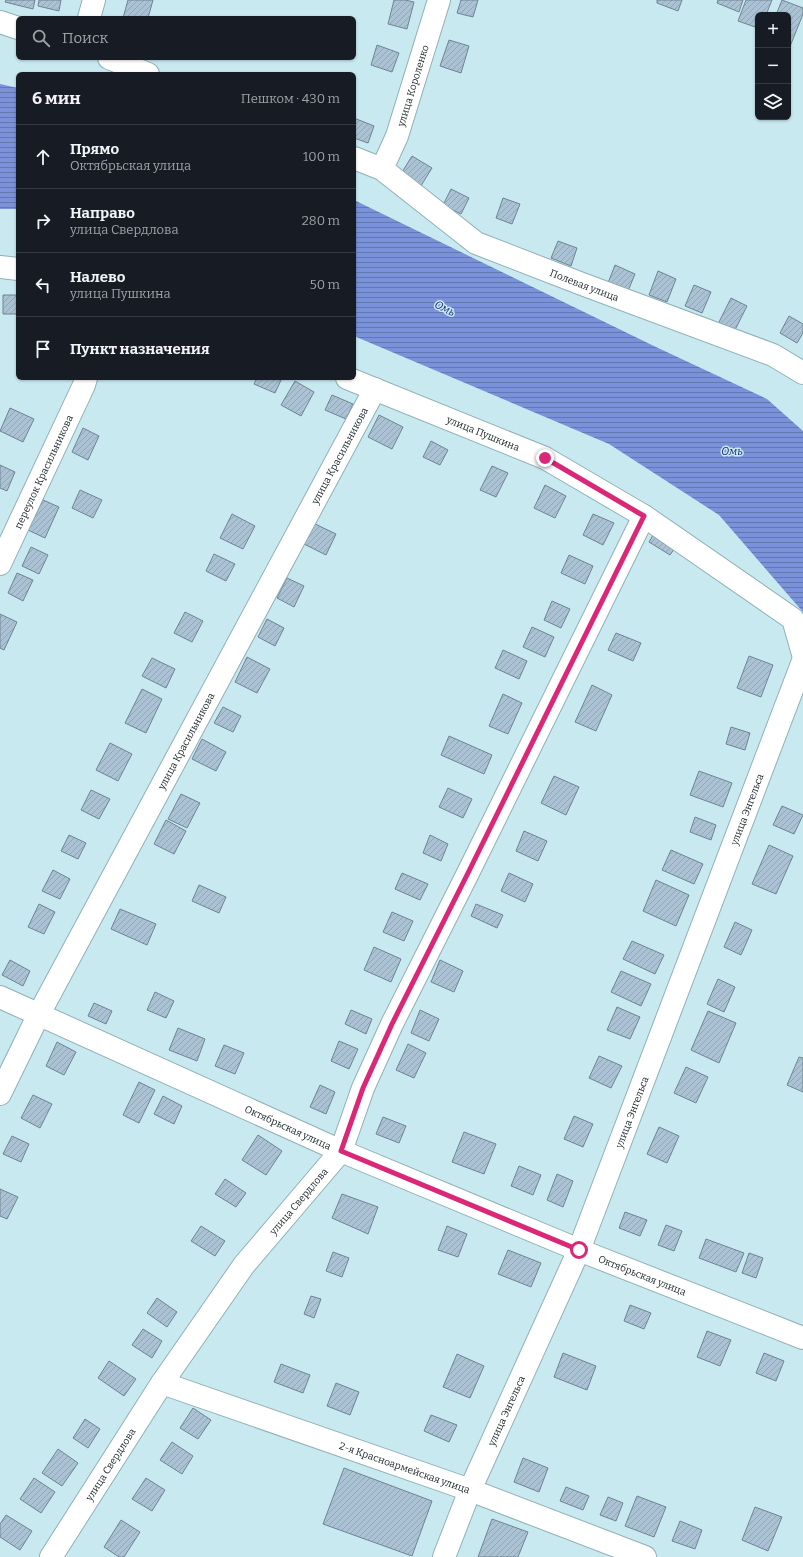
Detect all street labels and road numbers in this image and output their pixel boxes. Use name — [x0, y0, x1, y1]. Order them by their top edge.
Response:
street label: улица Короленко — [395, 43, 432, 129]
street label: Полевая улица — [548, 267, 621, 304]
street label: улица Красильникова — [309, 405, 371, 507]
street label: переулок Красильникова — [12, 413, 76, 531]
street label: улица Пушкина — [444, 414, 522, 454]
street label: улица Красильникова — [155, 691, 218, 793]
street label: улица Энгельса — [728, 772, 767, 848]
street label: улица Энгельса — [613, 1074, 652, 1151]
street label: Октябрьская улица — [243, 1103, 333, 1153]
street label: улица Свердлова — [267, 1166, 331, 1238]
street label: Октябрьская улица — [596, 1253, 688, 1299]
street label: улица Энгельса — [485, 1374, 528, 1449]
street label: улица Свердлова — [83, 1426, 139, 1504]
street label: 2-я Красноармейская улица — [338, 1440, 472, 1497]

